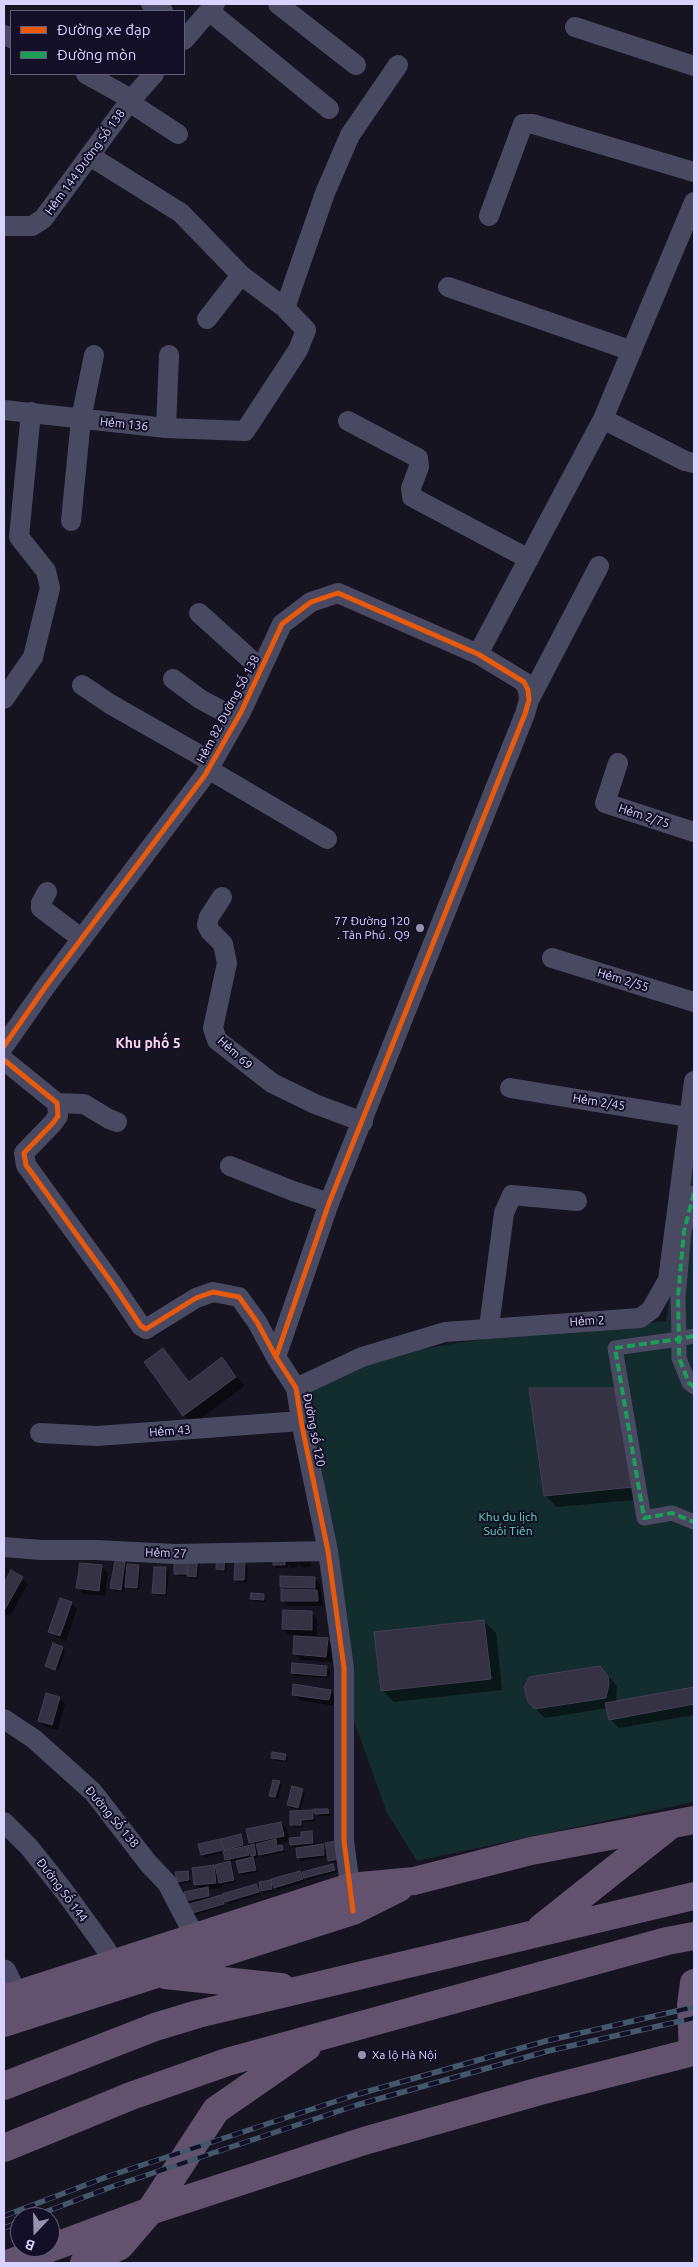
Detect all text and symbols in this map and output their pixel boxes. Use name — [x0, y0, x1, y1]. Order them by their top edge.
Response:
legend — [10, 10, 185, 75]
text: Đường xe đạp — [57, 21, 150, 38]
text: Đường mòn — [57, 46, 136, 63]
street label: Hẻm 144 Đường Số 138 — [42, 106, 128, 218]
street label: Hẻm 136 — [99, 414, 149, 434]
street label: Hẻm 82 Đường Số 138 — [193, 653, 263, 765]
street label: Hẻm 2/75 — [617, 801, 671, 831]
place label: 77 Đường 120 . Tân Phú . Q9 — [334, 914, 410, 942]
marker: 77 Đường 120 . Tân Phú . Q9 — [414, 922, 426, 934]
street label: Hẻm 2/55 — [596, 965, 650, 995]
street label: Hẻm 69 — [215, 1034, 255, 1072]
district label: Khu phố 5 — [115, 1035, 181, 1051]
street label: Hẻm 2/45 — [572, 1091, 626, 1113]
street label: Hẻm 2 — [569, 1313, 605, 1329]
street label: Đường số 120 — [300, 1392, 328, 1468]
street label: Hẻm 43 — [149, 1422, 191, 1440]
park label: Khu du lịch Suối Tiên — [479, 1510, 537, 1538]
street label: Hẻm 27 — [145, 1545, 187, 1561]
street label: Đường Số 138 — [82, 1783, 142, 1851]
street label: Đường Số 144 — [33, 1855, 91, 1925]
place label: Xa lộ Hà Nội — [372, 2048, 437, 2062]
marker: Xa lộ Hà Nội — [356, 2049, 368, 2061]
north arrow — [10, 2207, 60, 2257]
text: B — [23, 2236, 37, 2254]

